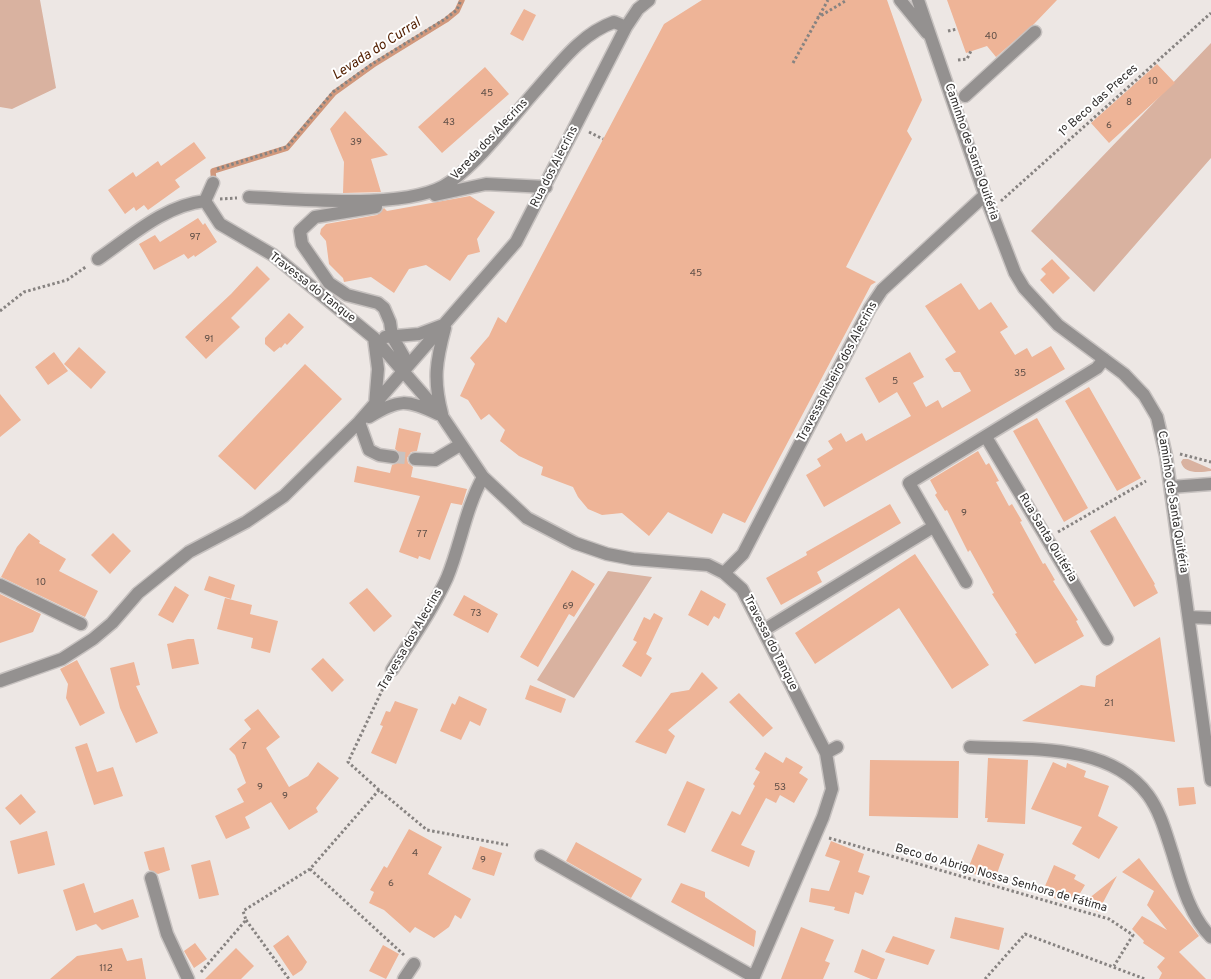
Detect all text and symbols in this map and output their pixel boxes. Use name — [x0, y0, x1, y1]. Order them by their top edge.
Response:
water label: Levada do Curral — [330, 15, 424, 85]
house number: 40 — [985, 31, 997, 43]
street label: 1º Beco das Preces — [1057, 62, 1141, 140]
house number: 10 — [1148, 76, 1158, 88]
street label: Caminho de Santa Quitéria — [941, 82, 1001, 222]
house number: 45 — [481, 88, 493, 100]
street label: Vereda dos Alecrins — [449, 96, 531, 184]
house number: 8 — [1126, 97, 1132, 109]
house number: 43 — [443, 117, 455, 129]
house number: 6 — [1106, 120, 1112, 132]
street label: Rua dos Alecrins — [528, 124, 582, 210]
house number: 39 — [350, 137, 362, 149]
house number: 97 — [190, 232, 200, 244]
street label: Travessa do Tanque — [266, 250, 358, 326]
house number: 45 — [690, 268, 702, 280]
street label: Travessa Ribeiro dos Alecrins — [795, 300, 881, 444]
house number: 91 — [204, 334, 214, 346]
house number: 35 — [1014, 368, 1026, 380]
house number: 5 — [892, 376, 898, 388]
street label: Caminho de Santa Quitéria — [1154, 430, 1190, 574]
street label: Rua Santa Quitéria — [1015, 491, 1079, 585]
house number: 9 — [961, 508, 967, 520]
house number: 77 — [417, 529, 427, 541]
house number: 10 — [36, 577, 46, 589]
street label: Travessa dos Alecrins — [376, 587, 446, 693]
street label: Travessa do Tanque — [740, 593, 800, 693]
house number: 69 — [562, 601, 574, 613]
house number: 73 — [470, 608, 482, 620]
house number: 21 — [1104, 698, 1114, 710]
house number: 7 — [241, 741, 247, 753]
house number: 9 — [257, 782, 263, 794]
house number: 53 — [774, 782, 786, 794]
house number: 9 — [282, 791, 288, 803]
street label: Beco do Abrigo Nossa Senhora de Fátima — [893, 842, 1109, 916]
house number: 4 — [412, 848, 418, 860]
house number: 9 — [480, 855, 486, 867]
house number: 6 — [388, 878, 394, 890]
house number: 112 — [99, 963, 113, 975]

